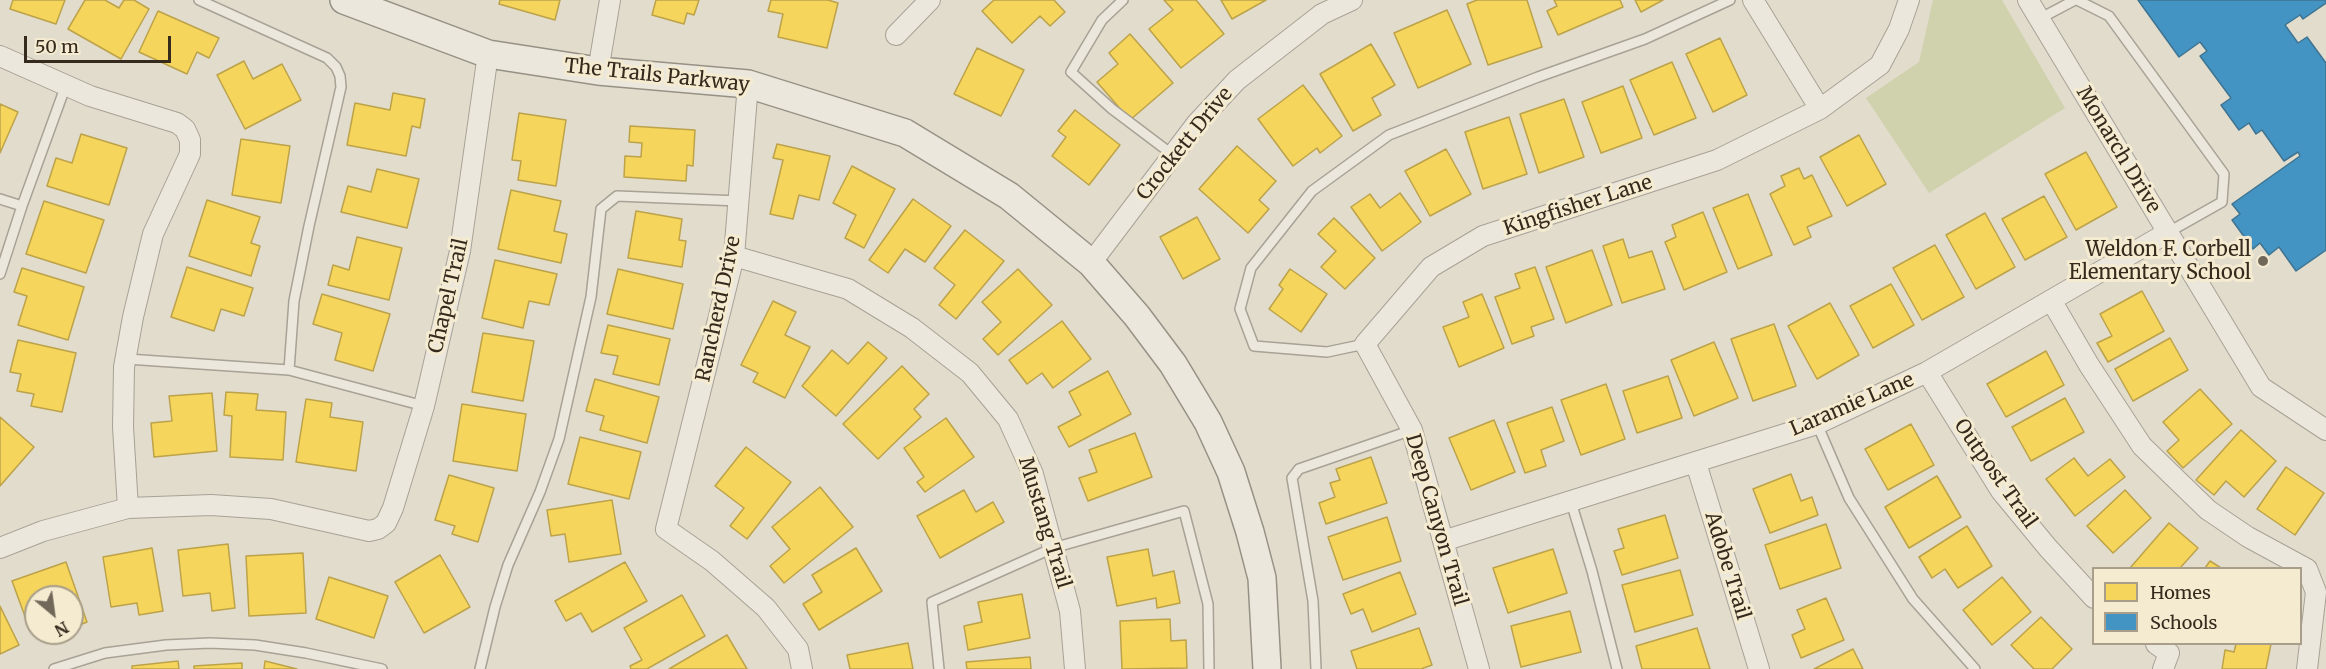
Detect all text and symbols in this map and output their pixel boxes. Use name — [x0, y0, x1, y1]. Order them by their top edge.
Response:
scale bar — [27, 24, 174, 62]
text: 50 m — [35, 35, 79, 58]
street label: The Trails Parkway — [563, 54, 751, 98]
street label: Monarch Drive — [2071, 82, 2165, 218]
street label: Crockett Drive — [1132, 83, 1238, 205]
street label: Kingfisher Lane — [1501, 171, 1655, 241]
street label: Rancherd Drive — [692, 234, 746, 384]
street label: Chapel Trail — [424, 236, 474, 356]
place label: Weldon F. Corbell Elementary School — [2069, 238, 2251, 285]
marker: Weldon F. Corbell Elementary School — [2256, 254, 2270, 268]
street label: Laramie Lane — [1786, 368, 1918, 442]
street label: Outpost Trail — [1948, 415, 2042, 533]
street label: Deep Canyon Trail — [1400, 431, 1472, 609]
street label: Mustang Trail — [1013, 454, 1075, 592]
street label: Adobe Trail — [1699, 509, 1755, 623]
legend — [2092, 567, 2302, 645]
text: Homes — [2150, 581, 2211, 604]
north arrow — [24, 585, 84, 645]
text: Schools — [2150, 611, 2217, 634]
text: N — [51, 617, 72, 641]

